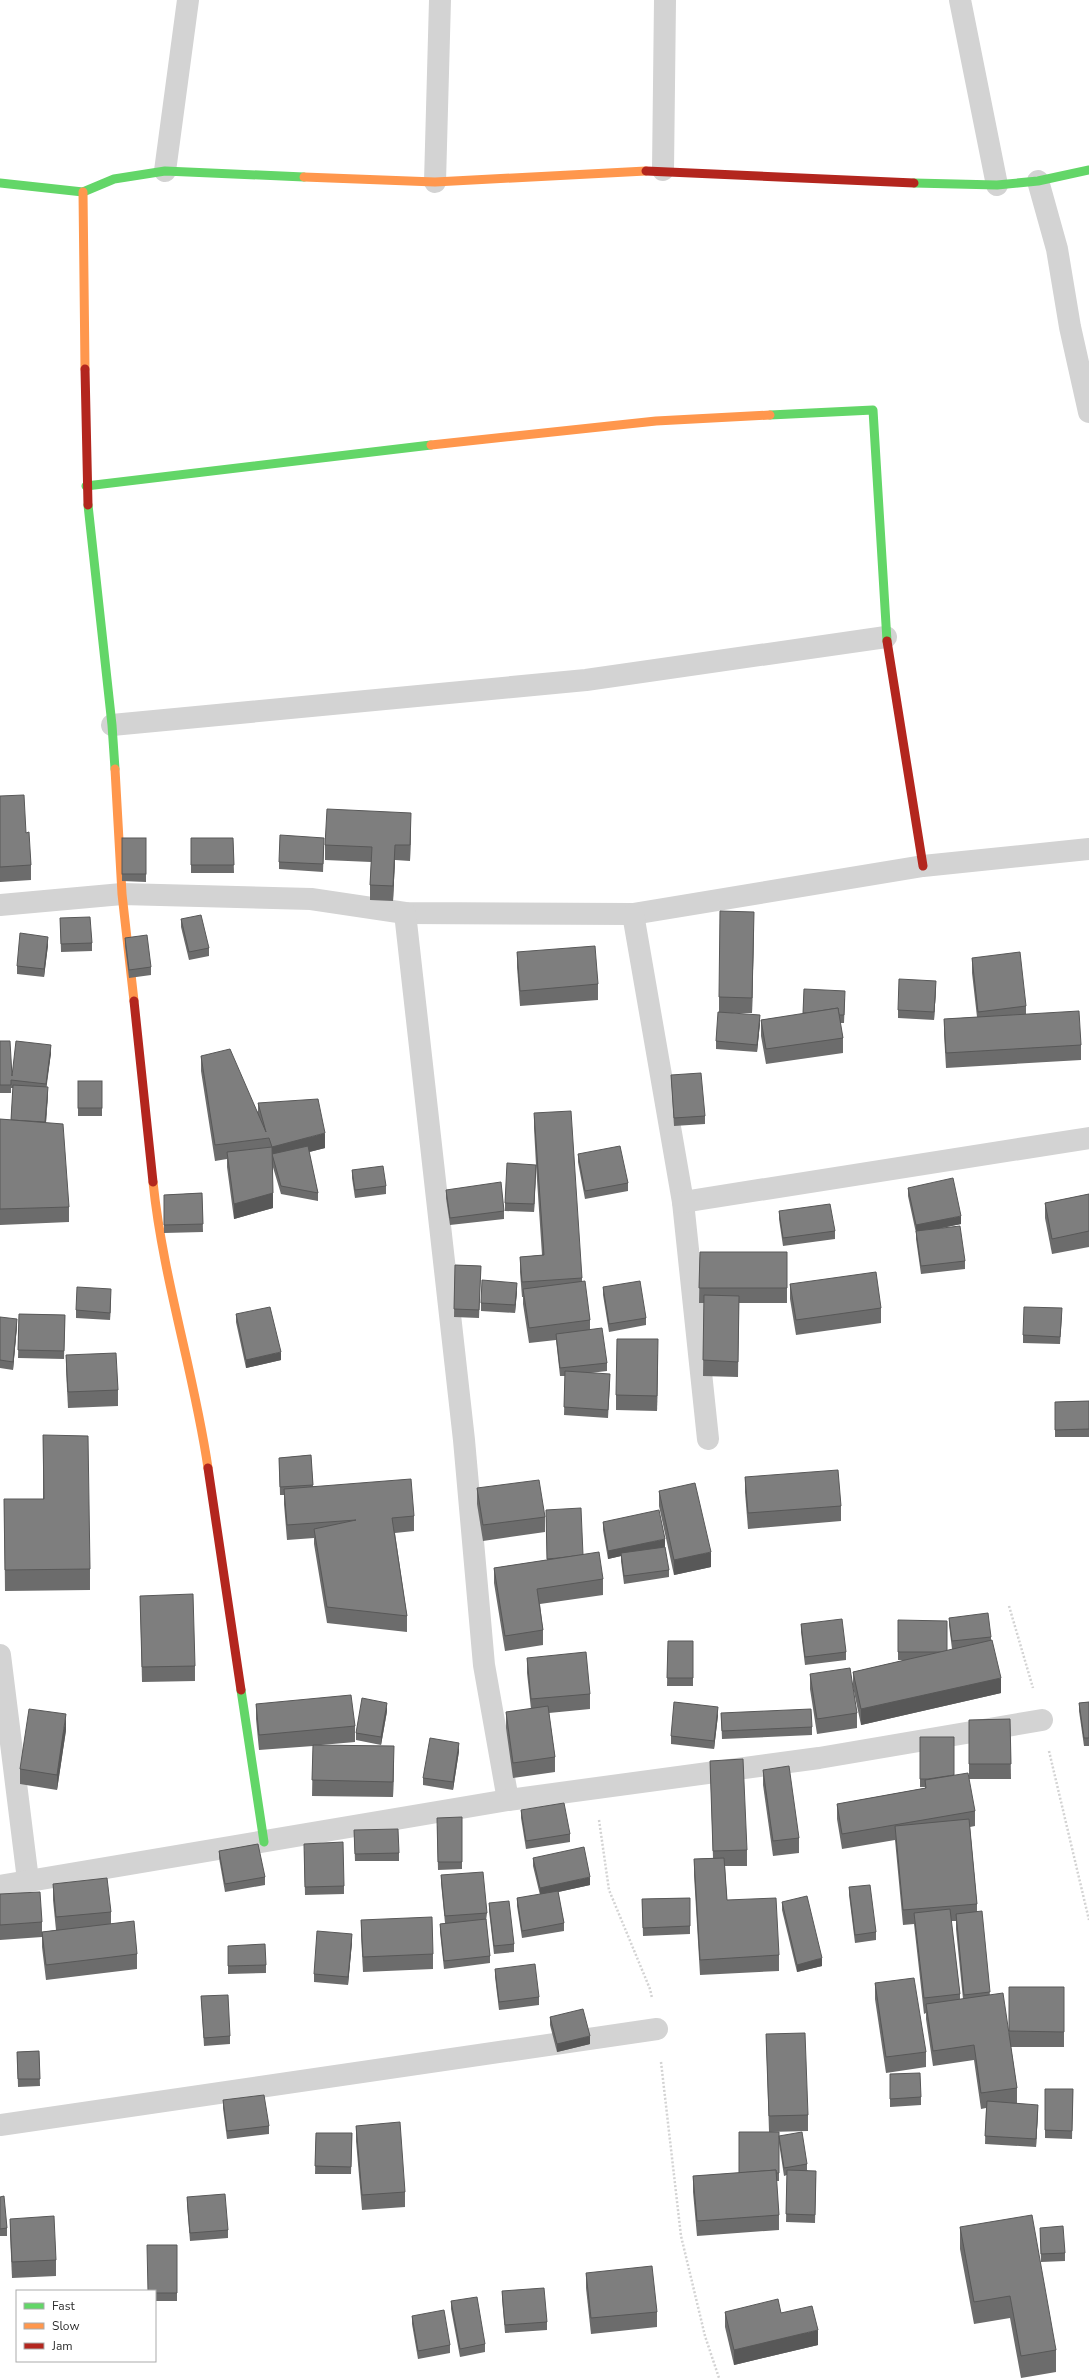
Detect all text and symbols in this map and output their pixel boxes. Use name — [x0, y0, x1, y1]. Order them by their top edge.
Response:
legend — [16, 2290, 156, 2362]
text: Fast — [52, 2298, 75, 2314]
text: Slow — [52, 2318, 80, 2334]
text: Jam — [51, 2338, 73, 2354]

